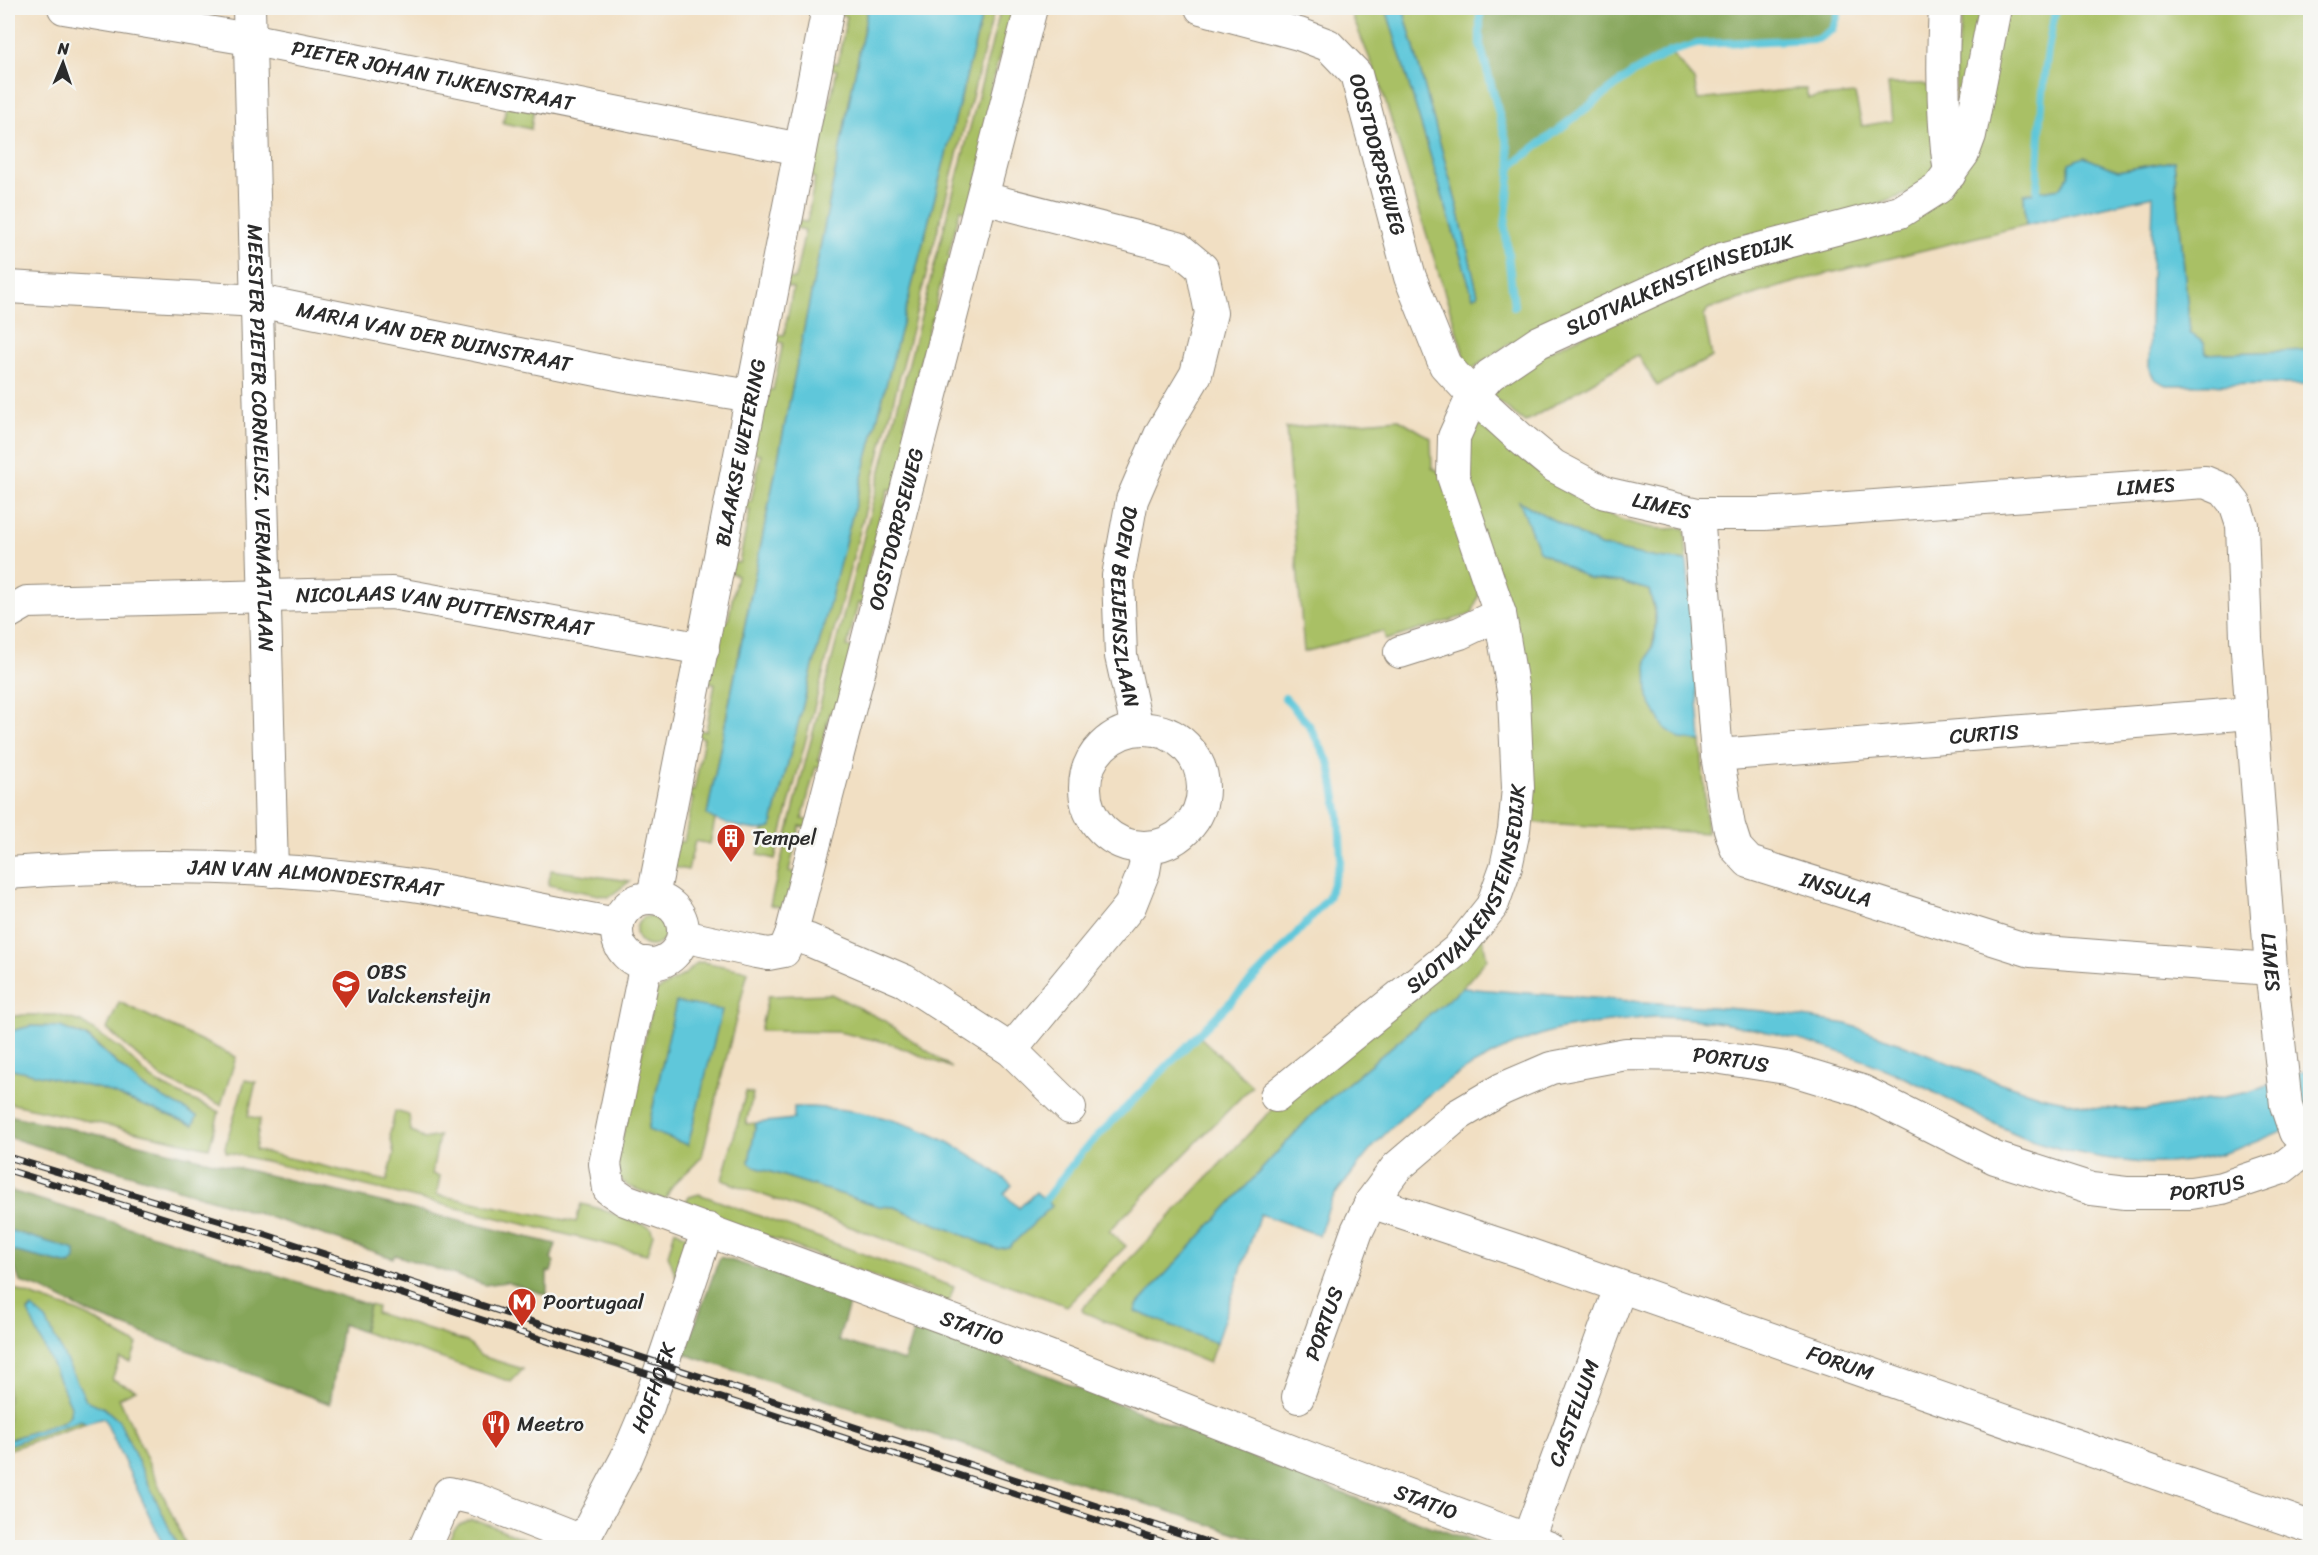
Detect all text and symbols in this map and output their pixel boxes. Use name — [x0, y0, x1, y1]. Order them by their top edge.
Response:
street label: PIETER JOHAN TIJKENSTRAAT — [288, 29, 579, 123]
north arrow — [33, 33, 93, 93]
text: N — [56, 34, 70, 63]
street label: OOSTDORPSEWEG — [1338, 69, 1417, 240]
street label: SLOTVALKENSTEINSEDIJK — [1559, 222, 1799, 347]
street label: MEESTER PIETER CORNELISZ. VERMAATLAAN — [236, 224, 285, 653]
street label: MARIA VAN DER DUINSTRAAT — [293, 290, 577, 384]
street label: BLAAKSE WETERING — [703, 355, 778, 550]
street label: OOSTDORPSEWEG — [857, 444, 935, 614]
street label: LIMES — [2115, 465, 2176, 507]
street label: LIMES — [1629, 481, 1695, 531]
street label: DOEN BEIJENSZLAAN — [1099, 503, 1151, 712]
street label: NICOLAAS VAN PUTTENSTRAAT — [295, 574, 598, 648]
street label: CURTIS — [1948, 712, 2020, 756]
street label: SLOTVALKENSTEINSEDIJK — [1397, 782, 1537, 1004]
place label: Tempel — [752, 819, 818, 857]
building icon: Tempel — [715, 822, 747, 864]
street label: JAN VAN ALMONDESTRAAT — [186, 848, 448, 909]
street label: INSULA — [1794, 860, 1876, 919]
street label: LIMES — [2249, 931, 2292, 993]
place label: OBS Valckensteijn — [367, 953, 490, 1015]
school or university icon: OBS Valckensteijn — [330, 968, 362, 1010]
street label: PORTUS — [1693, 1036, 1771, 1084]
street label: PORTUS — [2170, 1163, 2250, 1212]
street label: PORTUS — [1293, 1281, 1355, 1366]
place label: Poortugaal — [543, 1283, 645, 1321]
metro station icon: Poortugaal — [506, 1286, 538, 1328]
street label: STATIO — [935, 1299, 1010, 1357]
street label: FORUM — [1802, 1334, 1879, 1392]
street label: HOFHOEK — [620, 1337, 688, 1439]
street label: CASTELLUM — [1537, 1354, 1611, 1472]
place label: Meetro — [517, 1405, 584, 1443]
restaurant icon: Meetro — [480, 1408, 512, 1450]
street label: STATIO — [1388, 1473, 1464, 1531]

